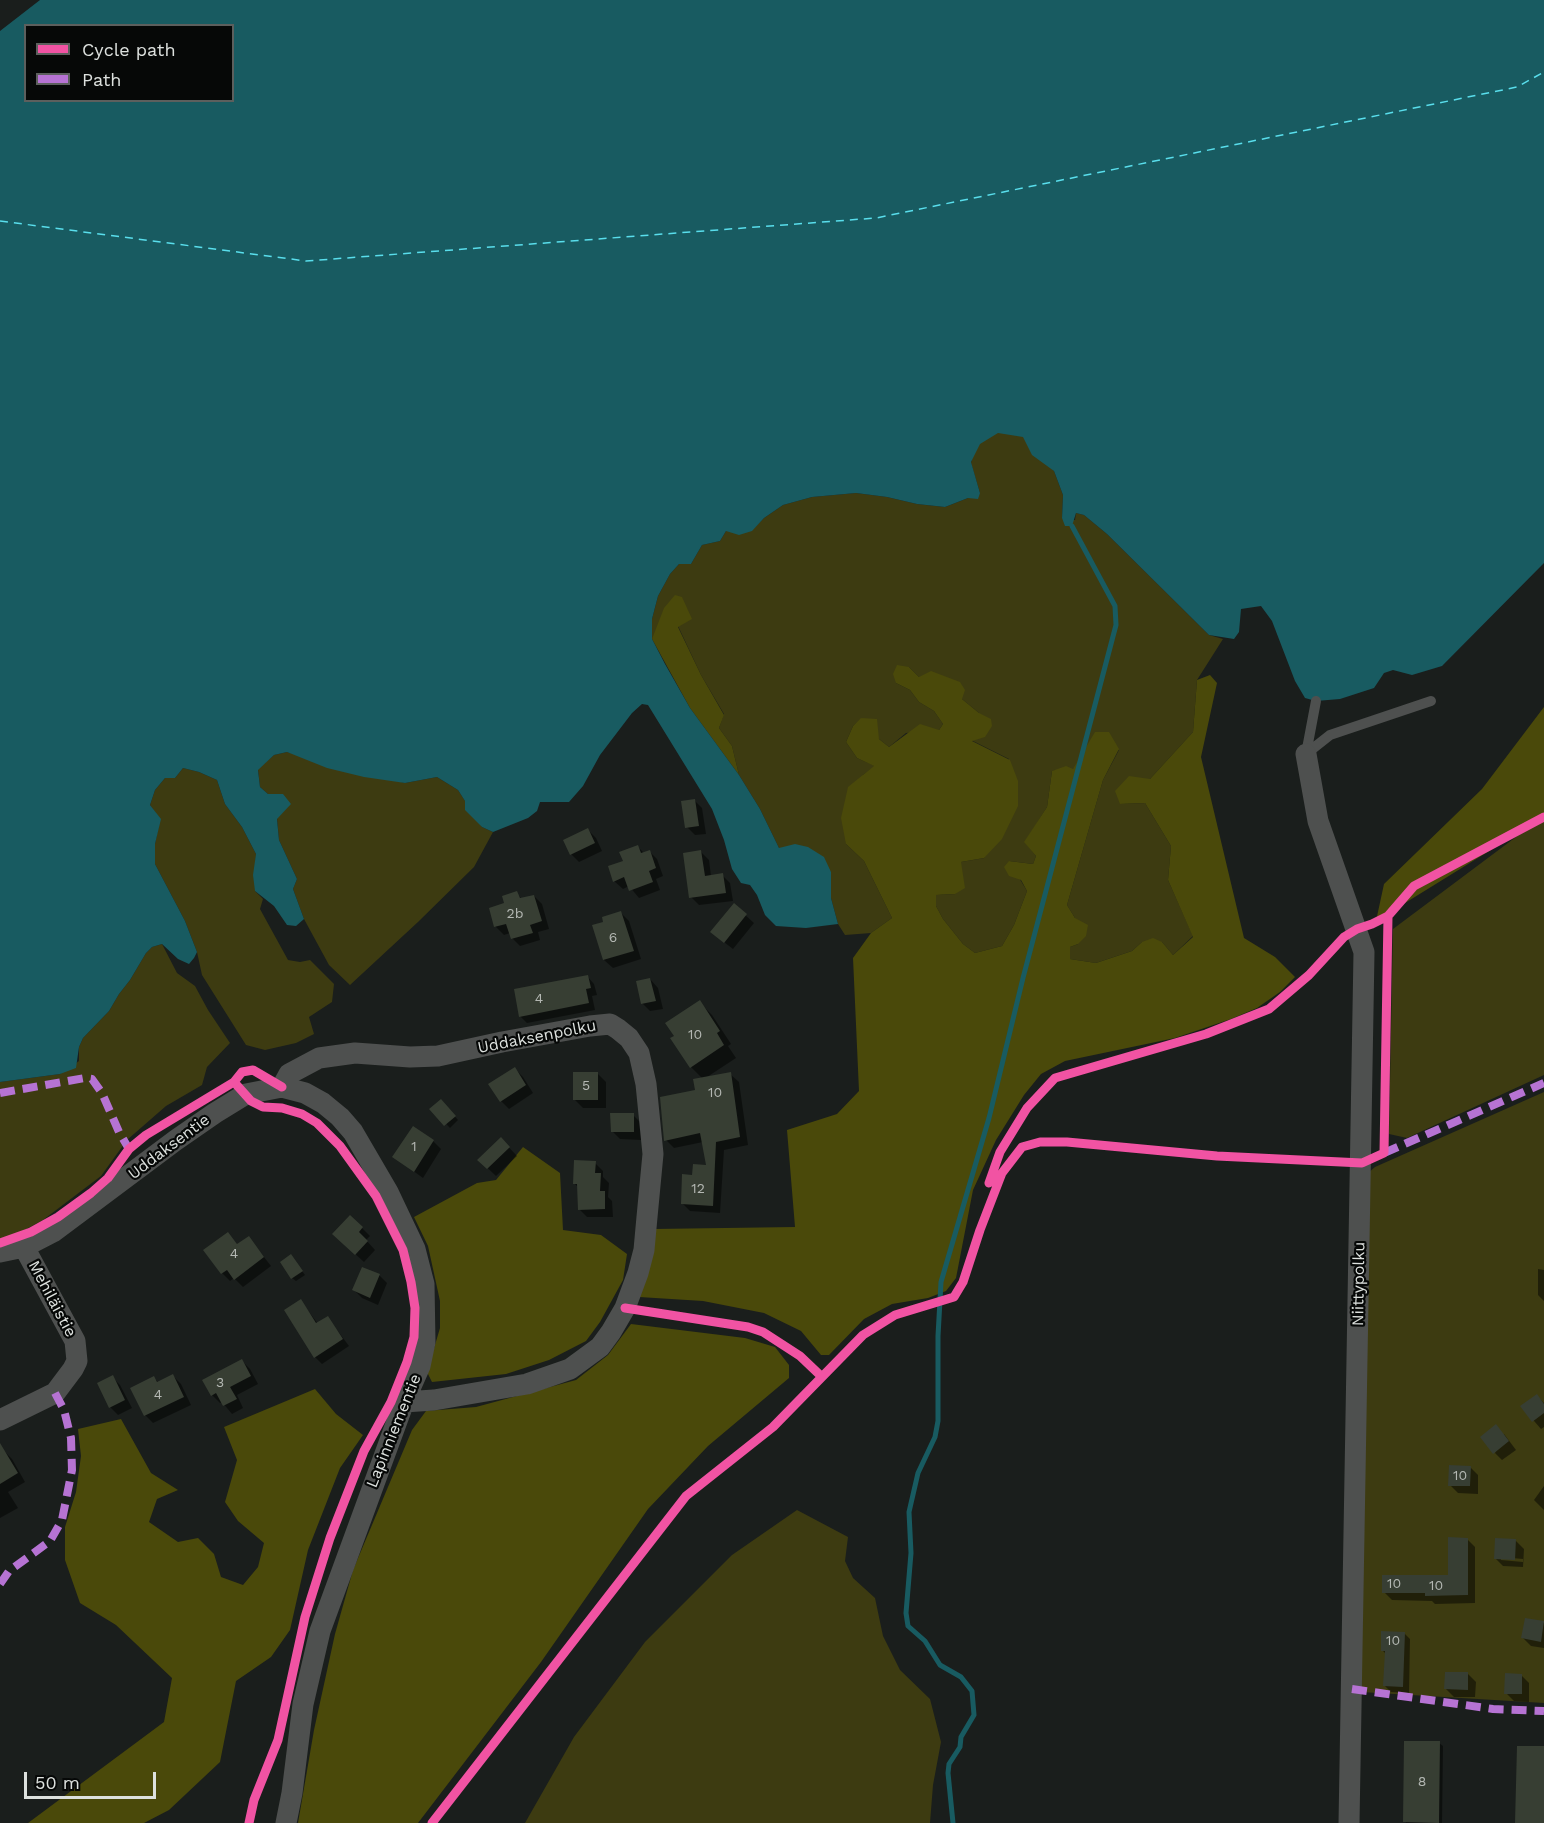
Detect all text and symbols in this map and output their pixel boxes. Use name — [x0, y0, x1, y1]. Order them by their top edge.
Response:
legend — [24, 24, 234, 102]
text: Cycle path — [82, 39, 176, 60]
text: Path — [82, 69, 122, 90]
house number: 2b — [507, 906, 523, 922]
house number: 6 — [609, 930, 617, 946]
house number: 4 — [535, 991, 543, 1007]
street label: Uddaksenpolku — [476, 1016, 598, 1058]
house number: 10 — [688, 1027, 702, 1043]
house number: 5 — [582, 1078, 590, 1094]
house number: 10 — [708, 1085, 722, 1101]
street label: Uddaksentie — [125, 1110, 213, 1184]
house number: 1 — [411, 1139, 417, 1155]
house number: 12 — [691, 1181, 705, 1197]
street label: Niittypolku — [1349, 1242, 1369, 1326]
house number: 4 — [230, 1246, 238, 1262]
street label: Mehiläistie — [24, 1258, 80, 1340]
street label: Lapinniementie — [362, 1371, 426, 1491]
house number: 3 — [216, 1375, 224, 1391]
house number: 4 — [154, 1387, 162, 1403]
house number: 10 — [1453, 1468, 1467, 1484]
house number: 10 — [1387, 1576, 1401, 1592]
house number: 10 — [1429, 1578, 1443, 1594]
house number: 10 — [1386, 1633, 1400, 1649]
scale bar — [27, 1760, 159, 1798]
text: 50 m — [35, 1772, 80, 1793]
house number: 8 — [1418, 1774, 1426, 1790]

